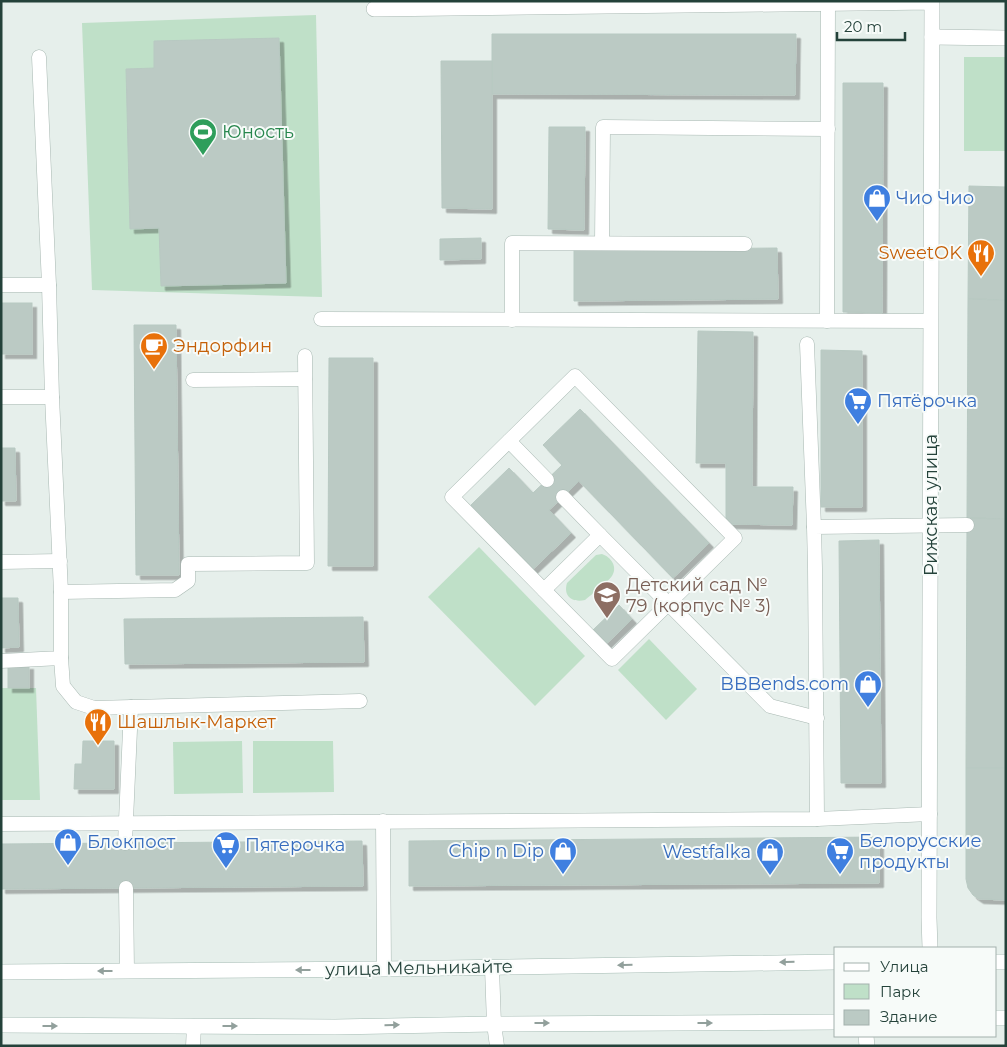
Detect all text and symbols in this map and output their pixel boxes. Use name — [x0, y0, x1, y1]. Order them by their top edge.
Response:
scale bar — [837, 10, 904, 42]
text: 20 m — [844, 17, 882, 36]
sports icon: Юность — [188, 117, 218, 156]
place label: Юность — [222, 121, 294, 143]
shop icon: Чио Чио — [862, 183, 892, 222]
place label: Чио Чио — [896, 187, 974, 209]
restaurant icon: SweetOK — [966, 238, 996, 277]
place label: SweetOK — [879, 242, 962, 264]
cafe icon: Эндорфин — [139, 331, 169, 370]
place label: Эндорфин — [173, 335, 272, 357]
supermarket icon: Пятёрочка — [843, 386, 873, 425]
place label: Пятёрочка — [877, 390, 977, 412]
street label: Рижская улица — [920, 434, 942, 576]
place label: Детский сад № 79 (корпус № 3) — [626, 574, 771, 617]
school or university icon: Детский сад № 79 (корпус № 3) — [592, 580, 622, 619]
shop icon: BBBends.com — [853, 669, 883, 708]
place label: BBBends.com — [720, 673, 849, 695]
restaurant icon: Шашлык-Маркет — [83, 707, 113, 746]
place label: Шашлык-Маркет — [117, 711, 276, 733]
shop icon: Блокпост — [53, 827, 83, 866]
supermarket icon: Пятерочка — [211, 830, 241, 869]
place label: Белорусские продукты — [859, 830, 982, 873]
place label: Блокпост — [87, 831, 176, 853]
place label: Пятерочка — [245, 834, 345, 856]
shop icon: Chip n Dip — [548, 836, 578, 875]
supermarket icon: Белорусские продукты — [825, 836, 855, 875]
shop icon: Westfalka — [755, 837, 785, 876]
place label: Chip n Dip — [449, 840, 544, 862]
place label: Westfalka — [662, 841, 751, 863]
legend — [834, 947, 997, 1037]
street label: улица Мельникайте — [324, 955, 513, 981]
text: Улица — [880, 957, 928, 976]
one-way arrow — [779, 959, 795, 967]
one-way arrow — [616, 961, 632, 969]
one-way arrow — [295, 966, 311, 974]
one-way arrow — [97, 967, 113, 975]
text: Парк — [880, 982, 920, 1001]
text: Здание — [880, 1007, 938, 1026]
one-way arrow — [535, 1019, 551, 1027]
one-way arrow — [697, 1019, 713, 1027]
one-way arrow — [385, 1021, 401, 1029]
one-way arrow — [42, 1022, 58, 1030]
one-way arrow — [222, 1022, 238, 1030]

